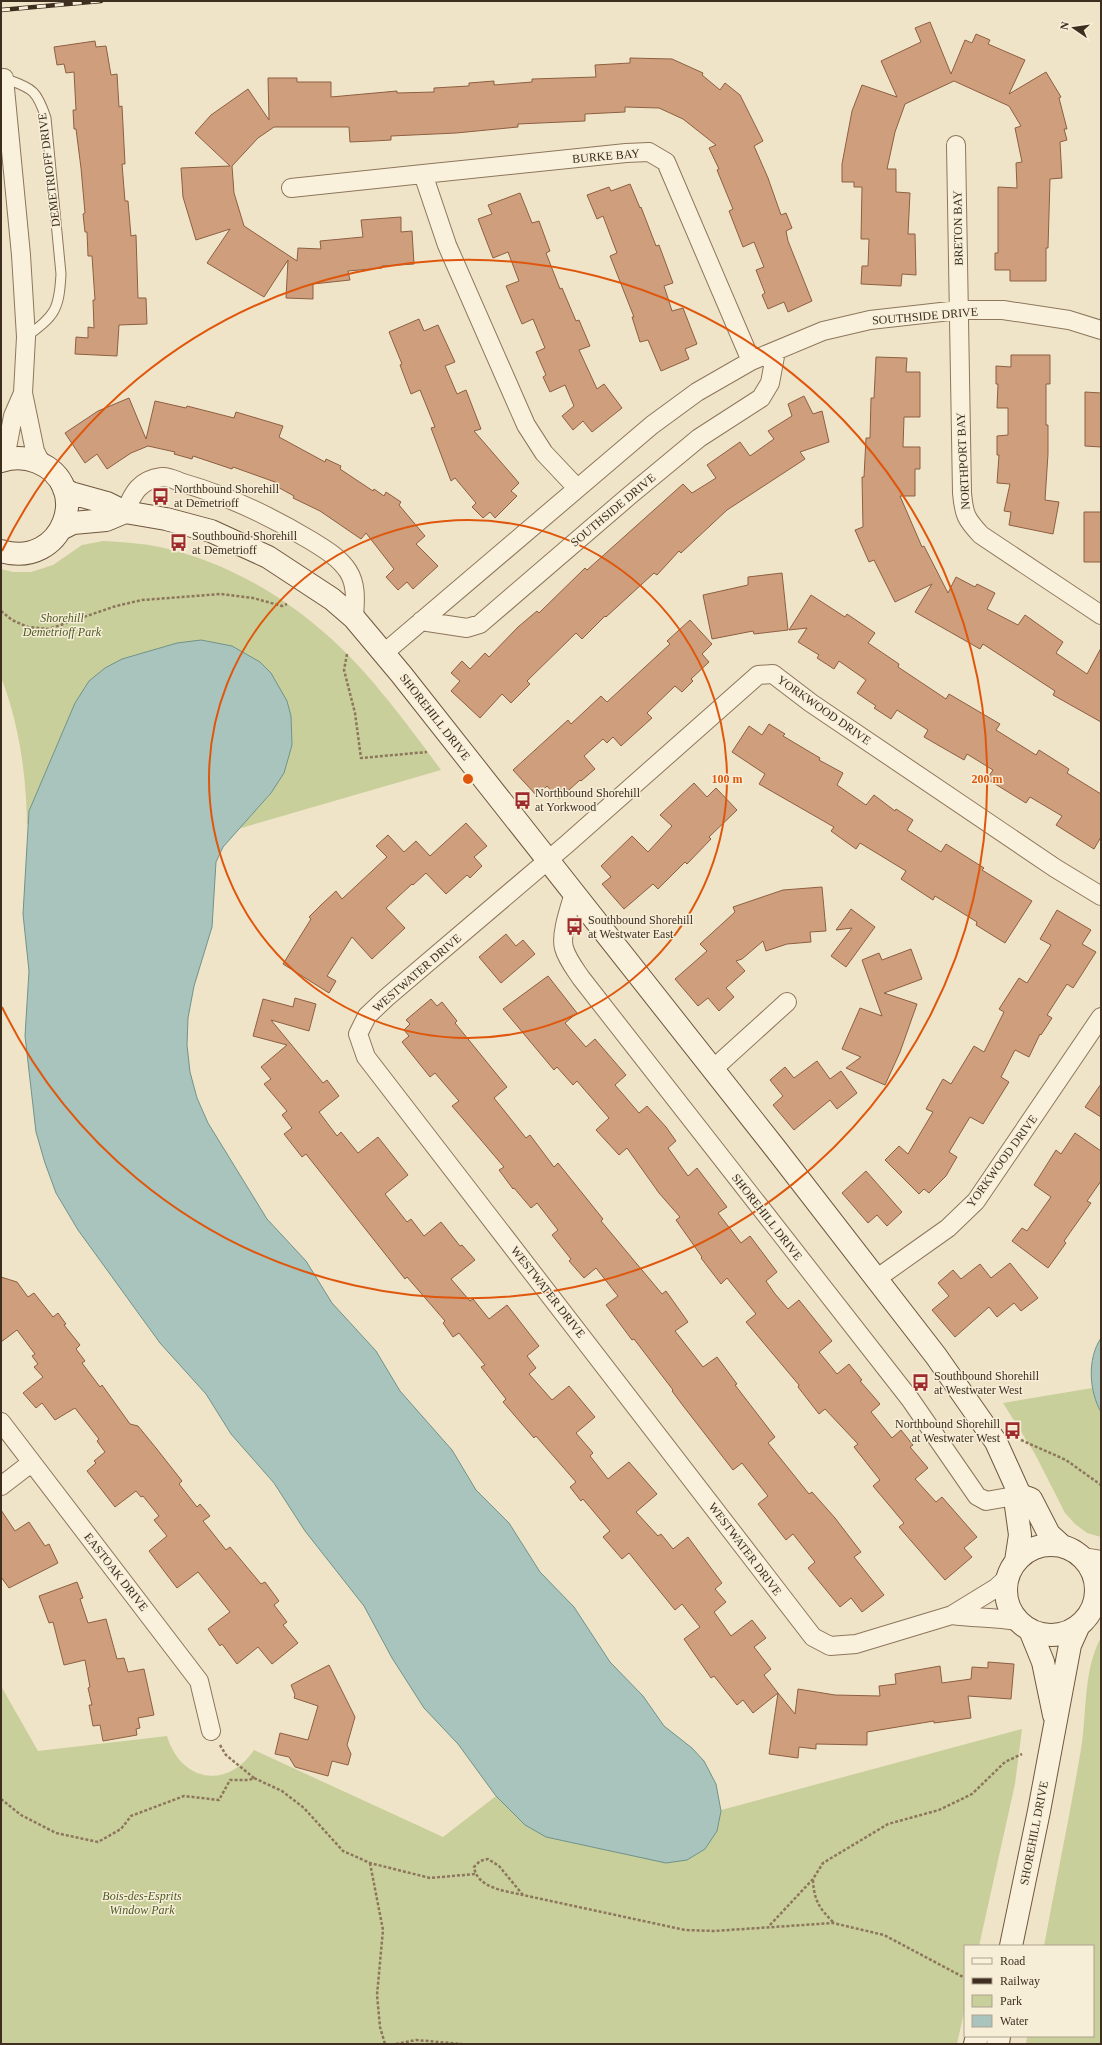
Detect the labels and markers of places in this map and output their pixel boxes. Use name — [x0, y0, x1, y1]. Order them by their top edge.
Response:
place label: Northbound Shorehill at Demetrioff — [174, 482, 280, 510]
bus stop icon: Northbound Shorehill at Demetrioff — [151, 486, 171, 506]
place label: Southbound Shorehill at Demetrioff — [192, 529, 298, 557]
bus stop icon: Southbound Shorehill at Demetrioff — [169, 533, 189, 553]
centre of rings — [461, 772, 475, 786]
place label: Northbound Shorehill at Yorkwood — [535, 786, 641, 814]
bus stop icon: Northbound Shorehill at Yorkwood — [512, 790, 532, 810]
place label: Southbound Shorehill at Westwater East — [588, 913, 694, 941]
bus stop icon: Southbound Shorehill at Westwater East — [565, 917, 585, 937]
place label: Southbound Shorehill at Westwater West — [934, 1369, 1040, 1397]
bus stop icon: Southbound Shorehill at Westwater West — [911, 1373, 931, 1393]
place label: Northbound Shorehill at Westwater West — [895, 1417, 1001, 1445]
bus stop icon: Northbound Shorehill at Westwater West — [1003, 1421, 1023, 1441]

